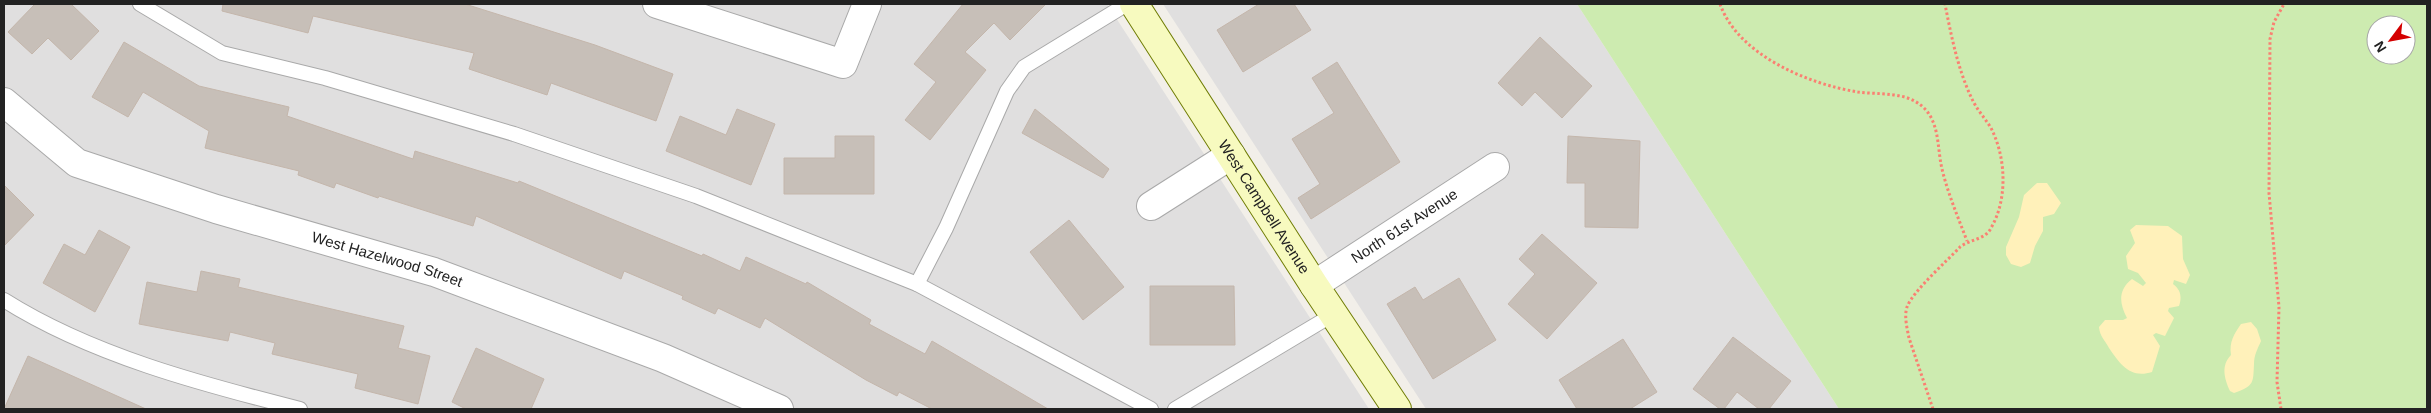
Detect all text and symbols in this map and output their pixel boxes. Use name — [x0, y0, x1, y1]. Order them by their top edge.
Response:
north arrow — [2366, 15, 2416, 65]
text: N — [2371, 38, 2389, 55]
street label: West Campbell Avenue — [1215, 137, 1313, 277]
street label: North 61st Avenue — [1348, 185, 1460, 266]
street label: West Hazelwood Street — [310, 228, 466, 290]

